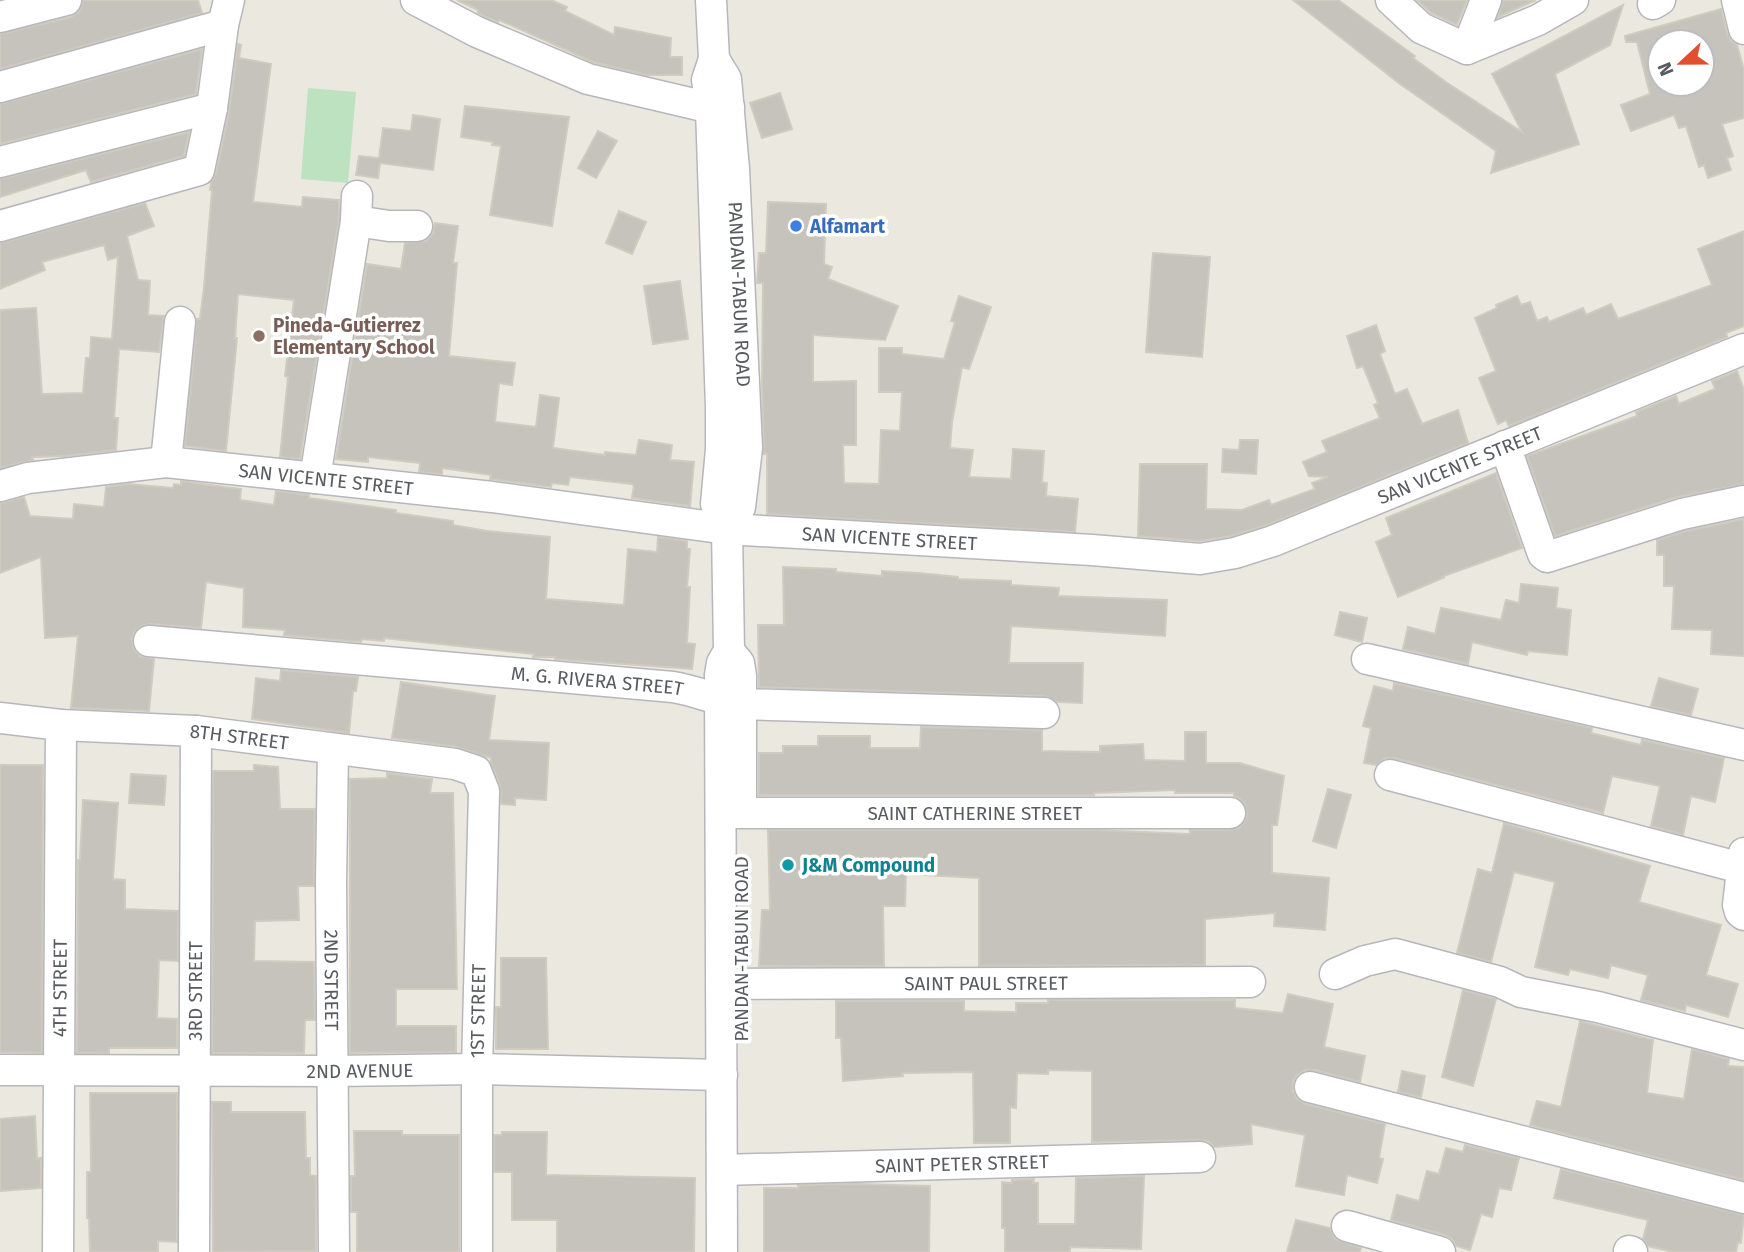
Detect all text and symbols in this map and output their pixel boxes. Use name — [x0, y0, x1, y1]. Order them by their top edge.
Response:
north arrow — [1646, 28, 1716, 98]
text: N — [1653, 59, 1679, 79]
street label: PANDAN-TABUN ROAD — [724, 201, 756, 387]
place label: Alfamart — [809, 215, 886, 238]
marker: Alfamart — [788, 218, 804, 234]
place label: Pineda-Gutierrez Elementary School — [273, 314, 435, 359]
marker: Pineda-Gutierrez Elementary School — [251, 328, 267, 344]
street label: SAN VICENTE STREET — [1374, 421, 1545, 509]
street label: SAN VICENTE STREET — [237, 458, 415, 500]
street label: SAN VICENTE STREET — [801, 522, 978, 555]
street label: M. G. RIVERA STREET — [510, 661, 686, 700]
street label: 8TH STREET — [189, 719, 290, 754]
street label: SAINT CATHERINE STREET — [868, 802, 1083, 825]
place label: J&M Compound — [801, 854, 935, 877]
street label: PANDAN-TABUN ROAD — [730, 856, 753, 1042]
marker: J&M Compound — [780, 857, 796, 873]
street label: 2ND STREET — [320, 929, 344, 1031]
street label: 4TH STREET — [48, 939, 71, 1037]
street label: 3RD STREET — [183, 941, 207, 1041]
street label: 1ST STREET — [466, 963, 490, 1058]
street label: SAINT PAUL STREET — [904, 971, 1068, 995]
street label: 2ND AVENUE — [307, 1058, 414, 1083]
street label: SAINT PETER STREET — [875, 1150, 1049, 1177]

